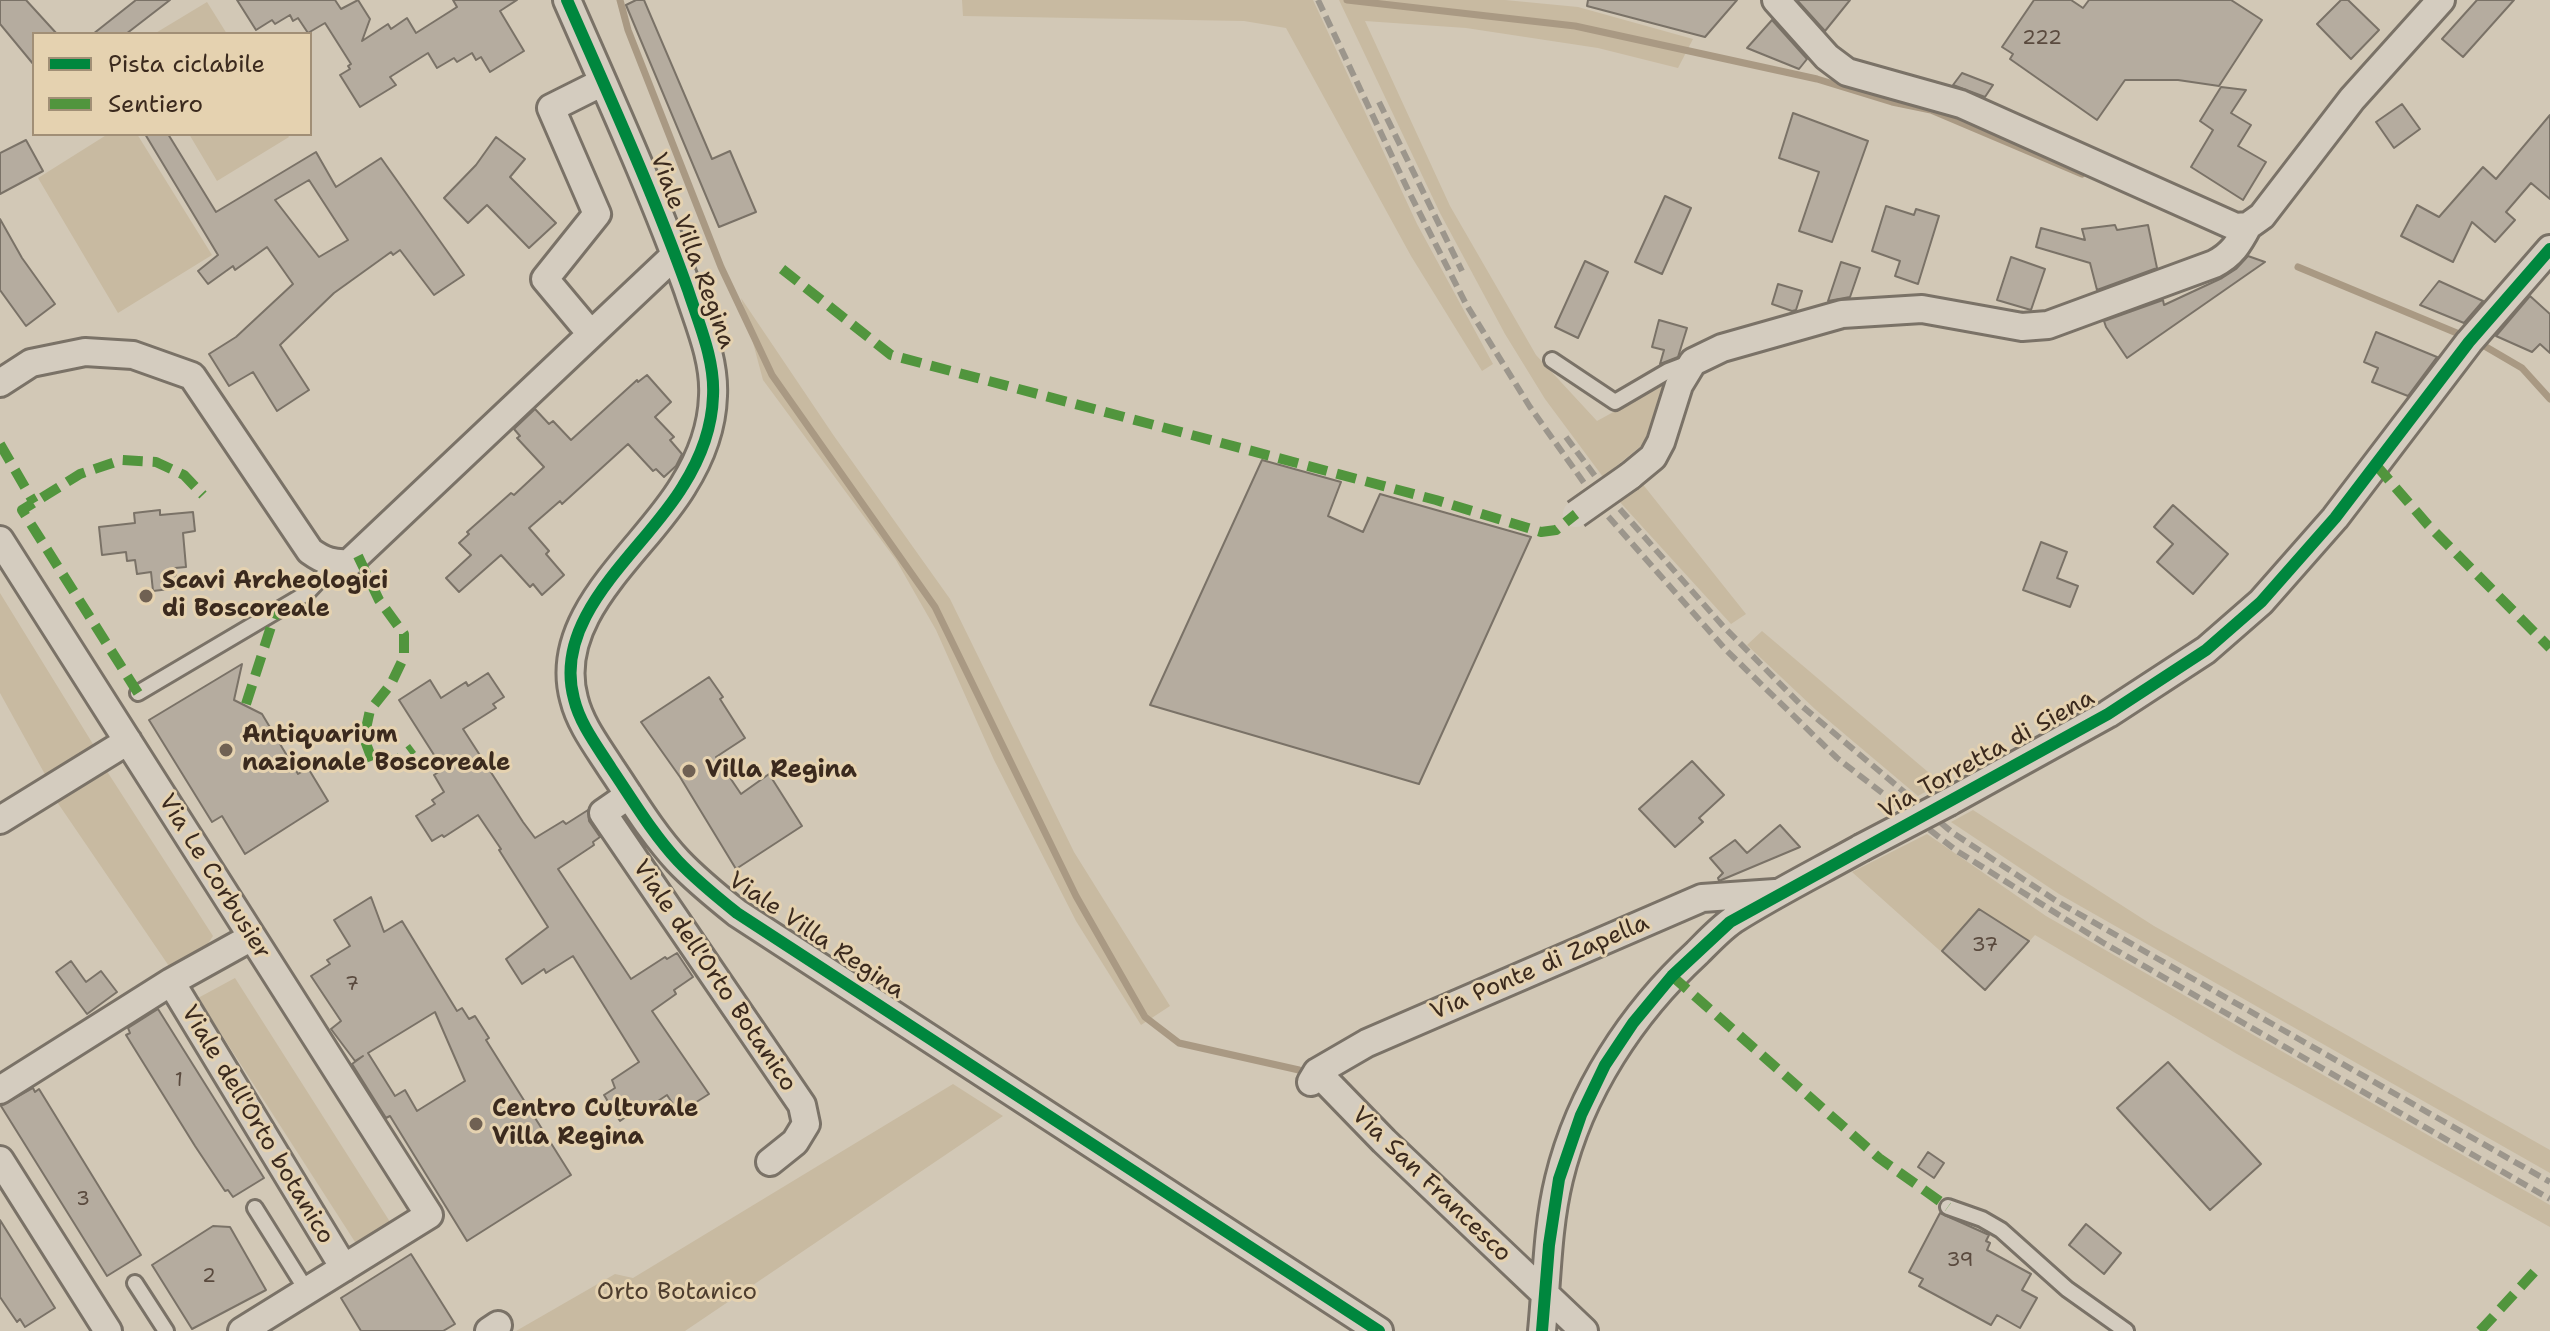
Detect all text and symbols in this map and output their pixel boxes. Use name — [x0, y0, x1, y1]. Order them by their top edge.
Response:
house number: 222 — [2022, 27, 2062, 51]
legend — [32, 32, 312, 136]
text: Pista ciclabile — [108, 48, 265, 80]
text: Sentiero — [108, 88, 203, 120]
street label: Viale Villa Regina — [643, 149, 741, 353]
place label: Scavi Archeologici di Boscoreale — [162, 568, 388, 624]
marker: Scavi Archeologici di Boscoreale — [137, 587, 155, 605]
street label: Via Torretta di Siena — [1874, 684, 2100, 826]
place label: Antiquarium nazionale Boscoreale — [242, 722, 510, 778]
marker: Antiquarium nazionale Boscoreale — [217, 741, 235, 759]
place label: Villa Regina — [705, 757, 857, 785]
marker: Villa Regina — [680, 762, 698, 780]
street label: Via Le Corbusier — [152, 789, 276, 965]
street label: Viale dell'Orto Botanico — [626, 855, 802, 1097]
street label: Viale Villa Regina — [722, 866, 910, 1006]
street label: Via Ponte di Zapella — [1426, 909, 1654, 1027]
house number: 37 — [1972, 934, 1998, 958]
house number: 7 — [345, 973, 359, 997]
street label: Viale dell'Orto botanico — [174, 1000, 340, 1250]
house number: 1 — [175, 1069, 183, 1093]
place label: Centro Culturale Villa Regina — [492, 1096, 698, 1152]
street label: Via San Francesco — [1345, 1101, 1517, 1269]
marker: Centro Culturale Villa Regina — [467, 1115, 485, 1133]
house number: 3 — [76, 1188, 90, 1212]
house number: 39 — [1947, 1249, 1973, 1273]
house number: 2 — [202, 1265, 216, 1289]
park label: Orto Botanico — [597, 1279, 757, 1307]

